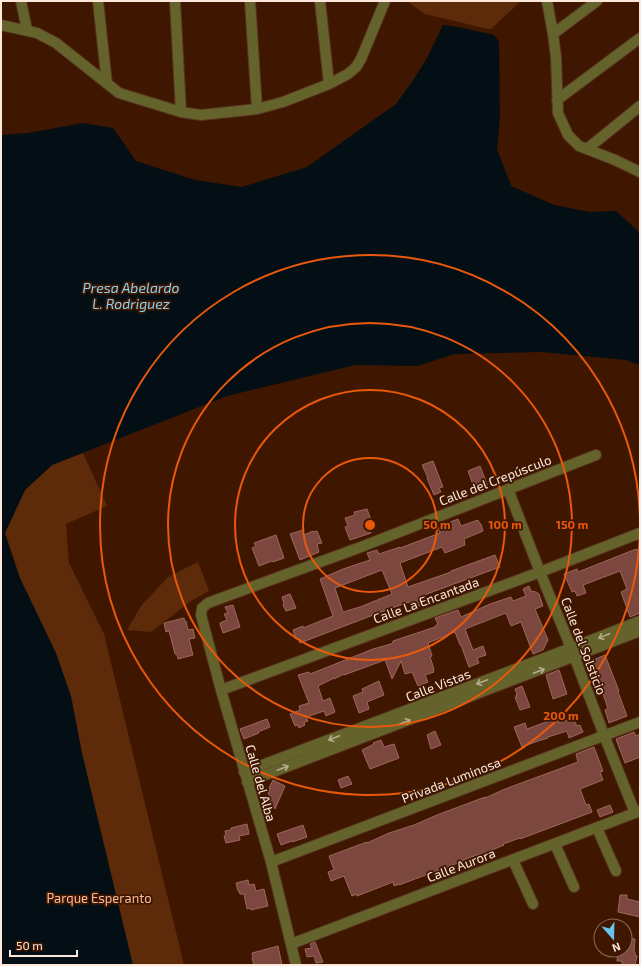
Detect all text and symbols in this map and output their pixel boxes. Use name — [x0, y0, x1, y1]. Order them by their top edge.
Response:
water label: Presa Abelardo L. Rodriguez — [83, 279, 180, 312]
street label: Calle del Crepúsculo — [437, 451, 553, 509]
text: 50 m — [423, 517, 451, 531]
text: 100 m — [488, 517, 522, 531]
text: 150 m — [556, 517, 588, 531]
centre of rings — [363, 518, 377, 532]
street label: Calle La Encantada — [371, 573, 481, 627]
street label: Calle del Solsticio — [558, 595, 610, 697]
one-way arrow — [598, 632, 610, 640]
street label: Calle Vistas — [403, 665, 473, 705]
one-way arrow — [533, 666, 545, 674]
one-way arrow — [477, 678, 489, 686]
text: 200 m — [543, 708, 579, 722]
one-way arrow — [398, 717, 410, 725]
one-way arrow — [329, 734, 341, 742]
street label: Calle del Alba — [242, 743, 280, 823]
street label: Privada Luminosa — [399, 754, 503, 806]
one-way arrow — [277, 764, 289, 772]
street label: Calle Aurora — [424, 845, 498, 885]
park label: Parque Esperanto — [46, 890, 152, 906]
north arrow — [593, 918, 633, 958]
scale bar — [10, 932, 77, 958]
text: 50 m — [16, 938, 43, 952]
text: N — [611, 940, 623, 955]

